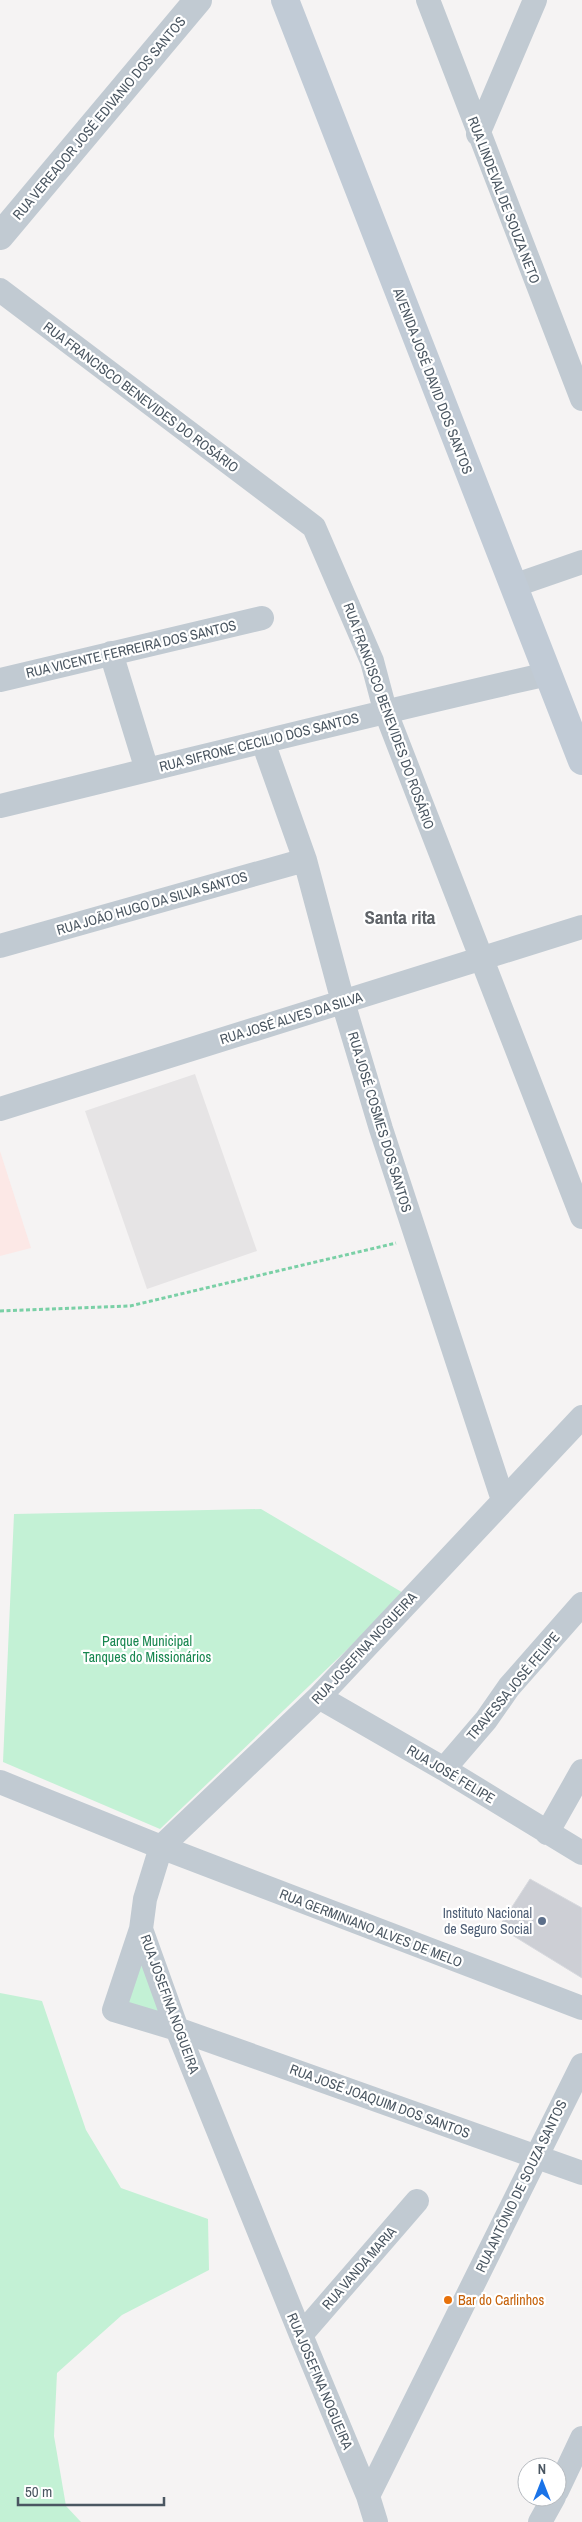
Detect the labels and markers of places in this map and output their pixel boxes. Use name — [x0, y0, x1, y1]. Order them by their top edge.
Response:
place label: Instituto Nacional de Seguro Social — [443, 1904, 532, 1938]
marker: Instituto Nacional de Seguro Social — [536, 1915, 548, 1927]
place label: Bar do Carlinhos — [458, 2291, 544, 2309]
marker: Bar do Carlinhos — [442, 2294, 454, 2306]

